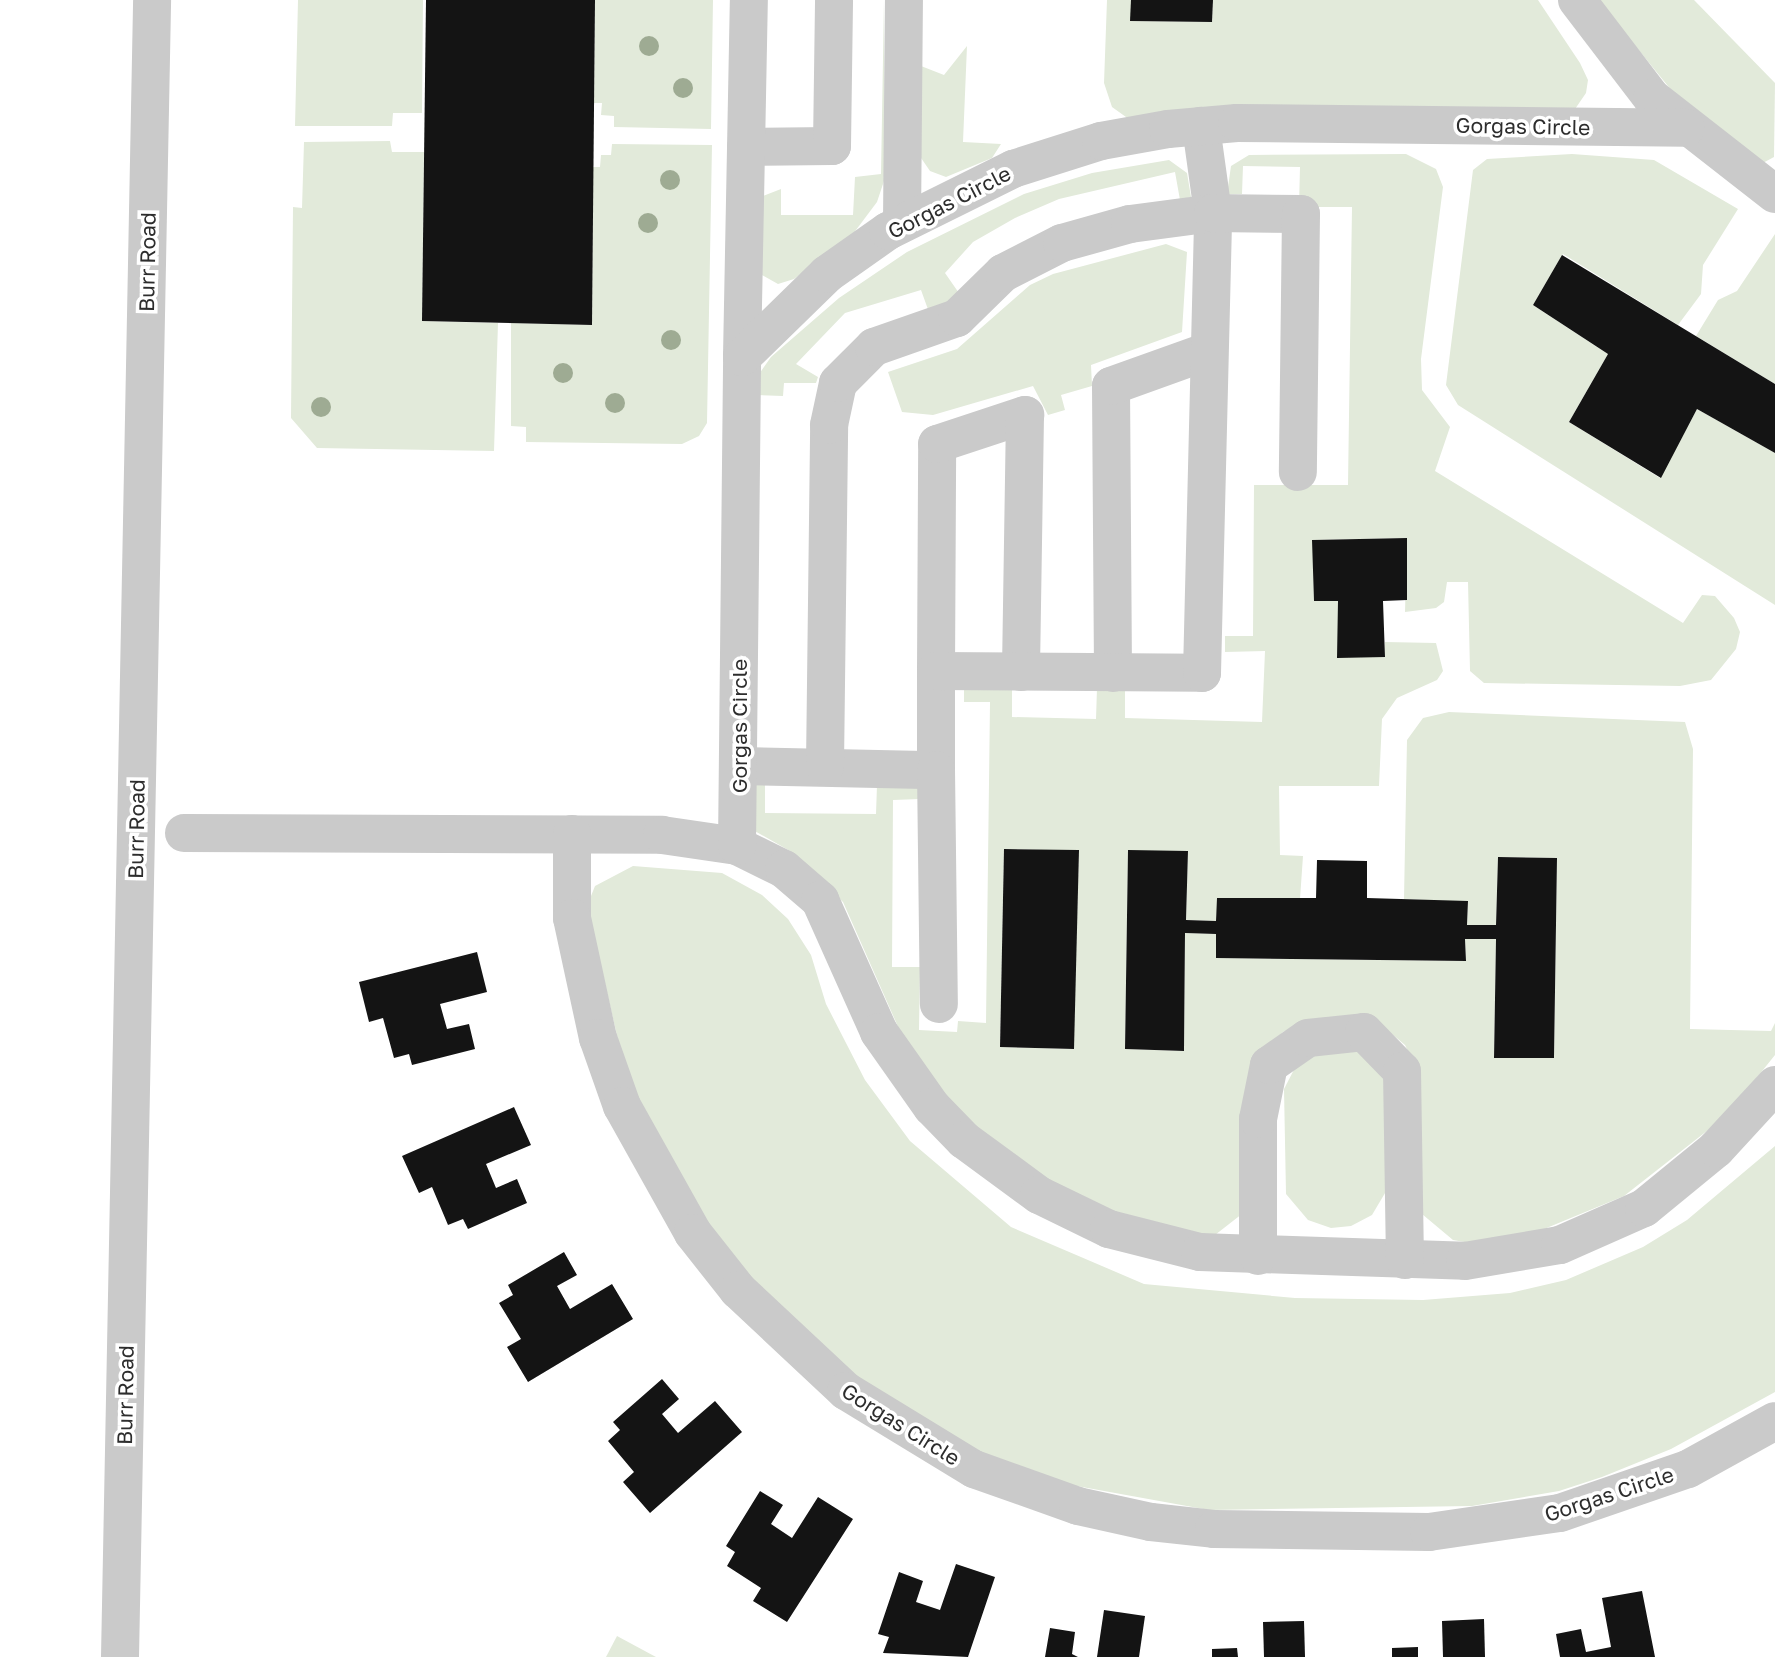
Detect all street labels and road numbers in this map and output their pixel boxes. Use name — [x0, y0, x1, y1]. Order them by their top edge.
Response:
street label: Gorgas Circle — [1456, 112, 1590, 140]
street label: Gorgas Circle — [883, 160, 1015, 244]
street label: Burr Road — [134, 212, 160, 312]
street label: Gorgas Circle — [726, 659, 752, 793]
street label: Burr Road — [123, 779, 149, 879]
street label: Burr Road — [112, 1345, 138, 1445]
street label: Gorgas Circle — [837, 1378, 965, 1470]
street label: Gorgas Circle — [1541, 1461, 1677, 1527]

